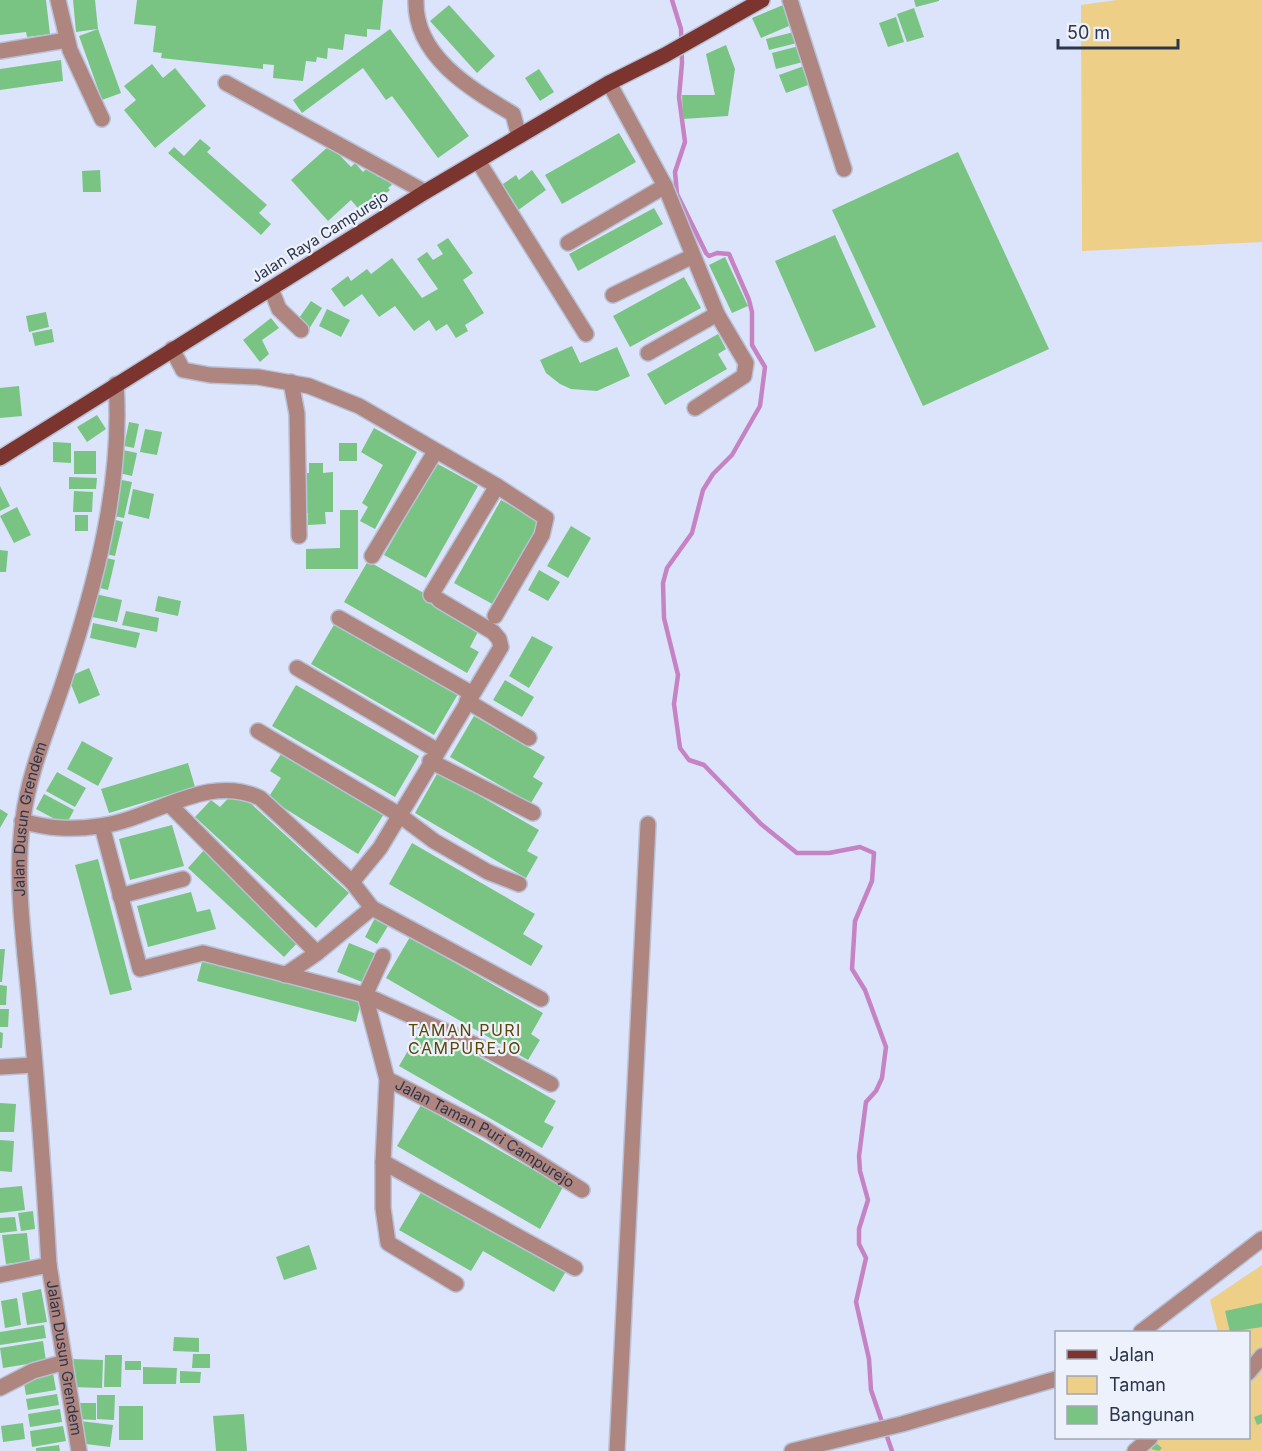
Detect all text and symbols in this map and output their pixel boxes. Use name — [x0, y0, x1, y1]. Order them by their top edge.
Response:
scale bar — [1058, 12, 1178, 50]
text: 50 m — [1067, 22, 1110, 43]
street label: Jalan Raya Campurejo — [248, 187, 392, 287]
street label: Jalan Dusun Grendem — [10, 739, 51, 897]
district label: TAMAN PURI CAMPUREJO — [408, 1020, 522, 1058]
street label: Jalan Taman Puri Campurejo — [392, 1075, 578, 1192]
street label: Jalan Dusun Grendem — [43, 1279, 86, 1437]
legend — [1055, 1331, 1250, 1439]
text: Jalan — [1109, 1344, 1154, 1365]
text: Taman — [1109, 1374, 1166, 1395]
text: Bangunan — [1109, 1404, 1195, 1425]

